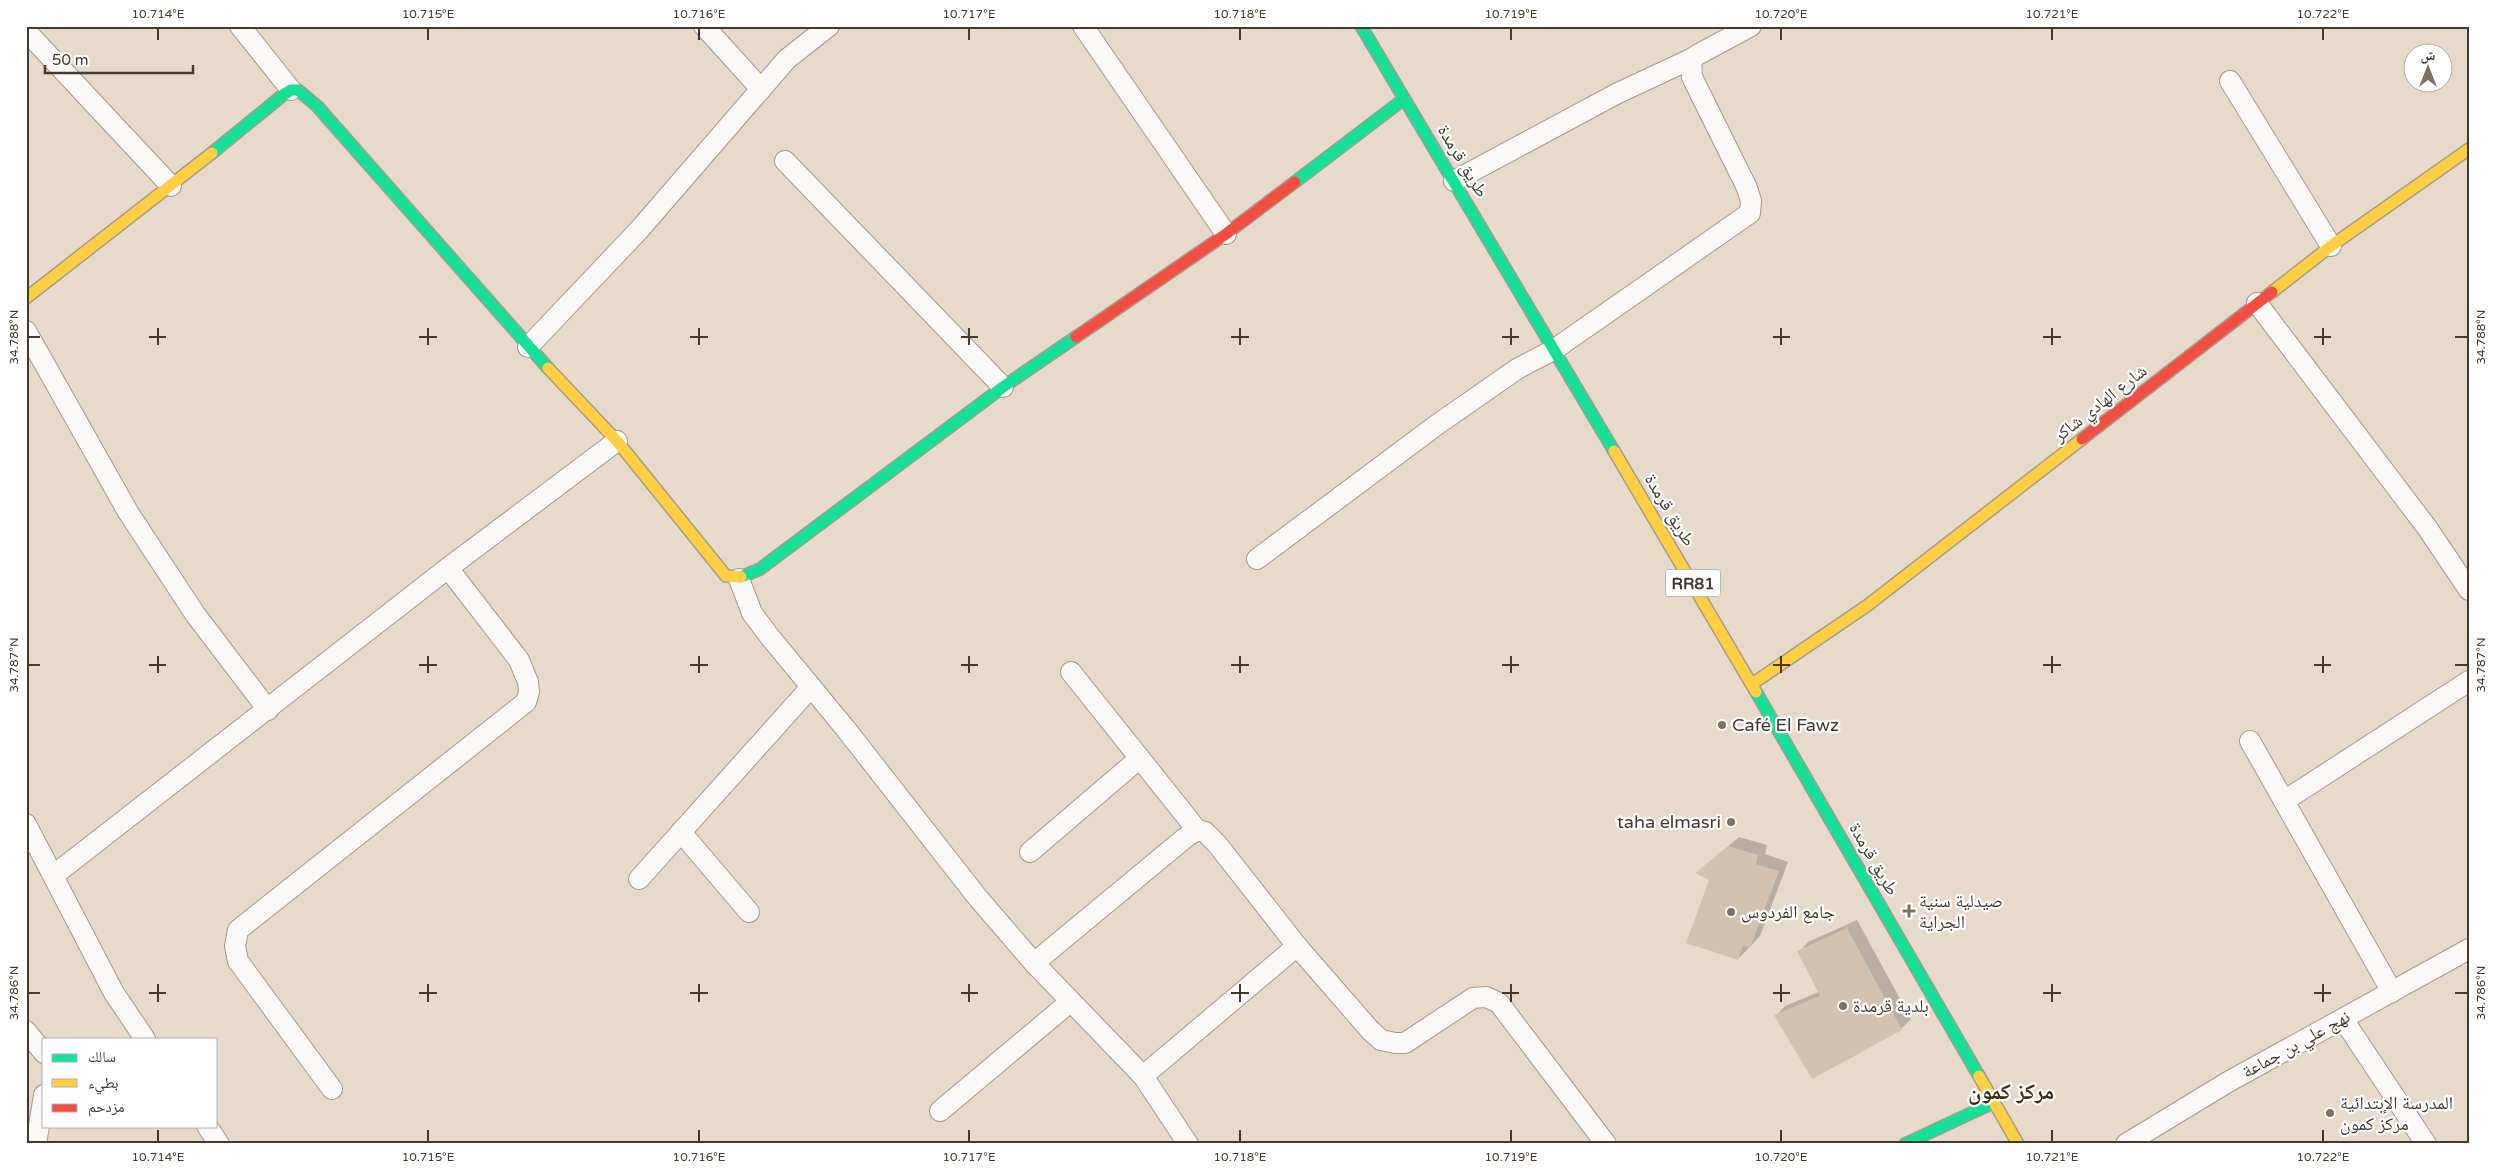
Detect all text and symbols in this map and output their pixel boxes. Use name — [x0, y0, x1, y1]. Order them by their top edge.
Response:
text: 10.714°E — [132, 7, 185, 21]
text: 10.715°E — [402, 7, 455, 21]
text: 10.716°E — [673, 7, 726, 21]
text: 10.717°E — [942, 7, 996, 21]
text: 10.718°E — [1214, 7, 1267, 21]
text: 10.719°E — [1485, 7, 1538, 21]
text: 10.720°E — [1755, 7, 1808, 21]
text: 10.721°E — [2026, 7, 2079, 21]
text: 10.722°E — [2297, 7, 2350, 21]
scale bar — [45, 42, 192, 74]
north arrow — [2402, 42, 2452, 92]
text: ش — [2421, 47, 2436, 64]
text: 50 m — [52, 51, 89, 69]
street label: طريق قرمدة — [1433, 121, 1493, 201]
text: 34.788°N — [7, 310, 21, 364]
text: 34.788°N — [2474, 310, 2488, 364]
street label: شارع الهادي شاكر — [2048, 360, 2153, 450]
street label: طريق قرمدة — [1640, 470, 1700, 550]
road number: RR81 — [1666, 570, 1720, 596]
text: 34.787°N — [7, 637, 21, 693]
text: 34.787°N — [2474, 637, 2488, 693]
place label: Café El Fawz — [1732, 714, 1839, 736]
marker: Café El Fawz — [1716, 719, 1728, 731]
place label: taha elmasri — [1617, 811, 1721, 833]
marker: taha elmasri — [1725, 816, 1737, 828]
street label: طريق قرمدة — [1844, 819, 1904, 899]
place label: صيدلية سنية الجراية — [1919, 890, 2003, 933]
place label: جامع الفردوس — [1741, 901, 1835, 924]
marker: صيدلية سنية الجراية — [1903, 905, 1915, 917]
marker: جامع الفردوس — [1725, 906, 1737, 918]
text: 34.786°N — [7, 966, 21, 1020]
text: 34.786°N — [2474, 966, 2488, 1020]
place label: بلدية قرمدة — [1853, 995, 1929, 1017]
marker: بلدية قرمدة — [1837, 1000, 1849, 1012]
street label: نهج علي بن جماعة — [2238, 1005, 2356, 1086]
legend — [42, 1038, 218, 1128]
text: سالك — [88, 1048, 116, 1066]
text: بطيء — [88, 1074, 118, 1095]
district label: مركز كمون — [1968, 1079, 2054, 1105]
place label: المدرسة الإبتدائية مركز كمون — [2340, 1092, 2453, 1135]
text: مزدحم — [88, 1098, 125, 1117]
marker: المدرسة الإبتدائية مركز كمون — [2324, 1107, 2336, 1119]
text: 10.714°E — [132, 1150, 185, 1164]
text: 10.715°E — [402, 1150, 455, 1164]
text: 10.716°E — [673, 1150, 726, 1164]
text: 10.717°E — [942, 1150, 996, 1164]
text: 10.718°E — [1214, 1150, 1267, 1164]
text: 10.719°E — [1485, 1150, 1538, 1164]
text: 10.720°E — [1755, 1150, 1808, 1164]
text: 10.721°E — [2026, 1150, 2079, 1164]
text: 10.722°E — [2297, 1150, 2350, 1164]

